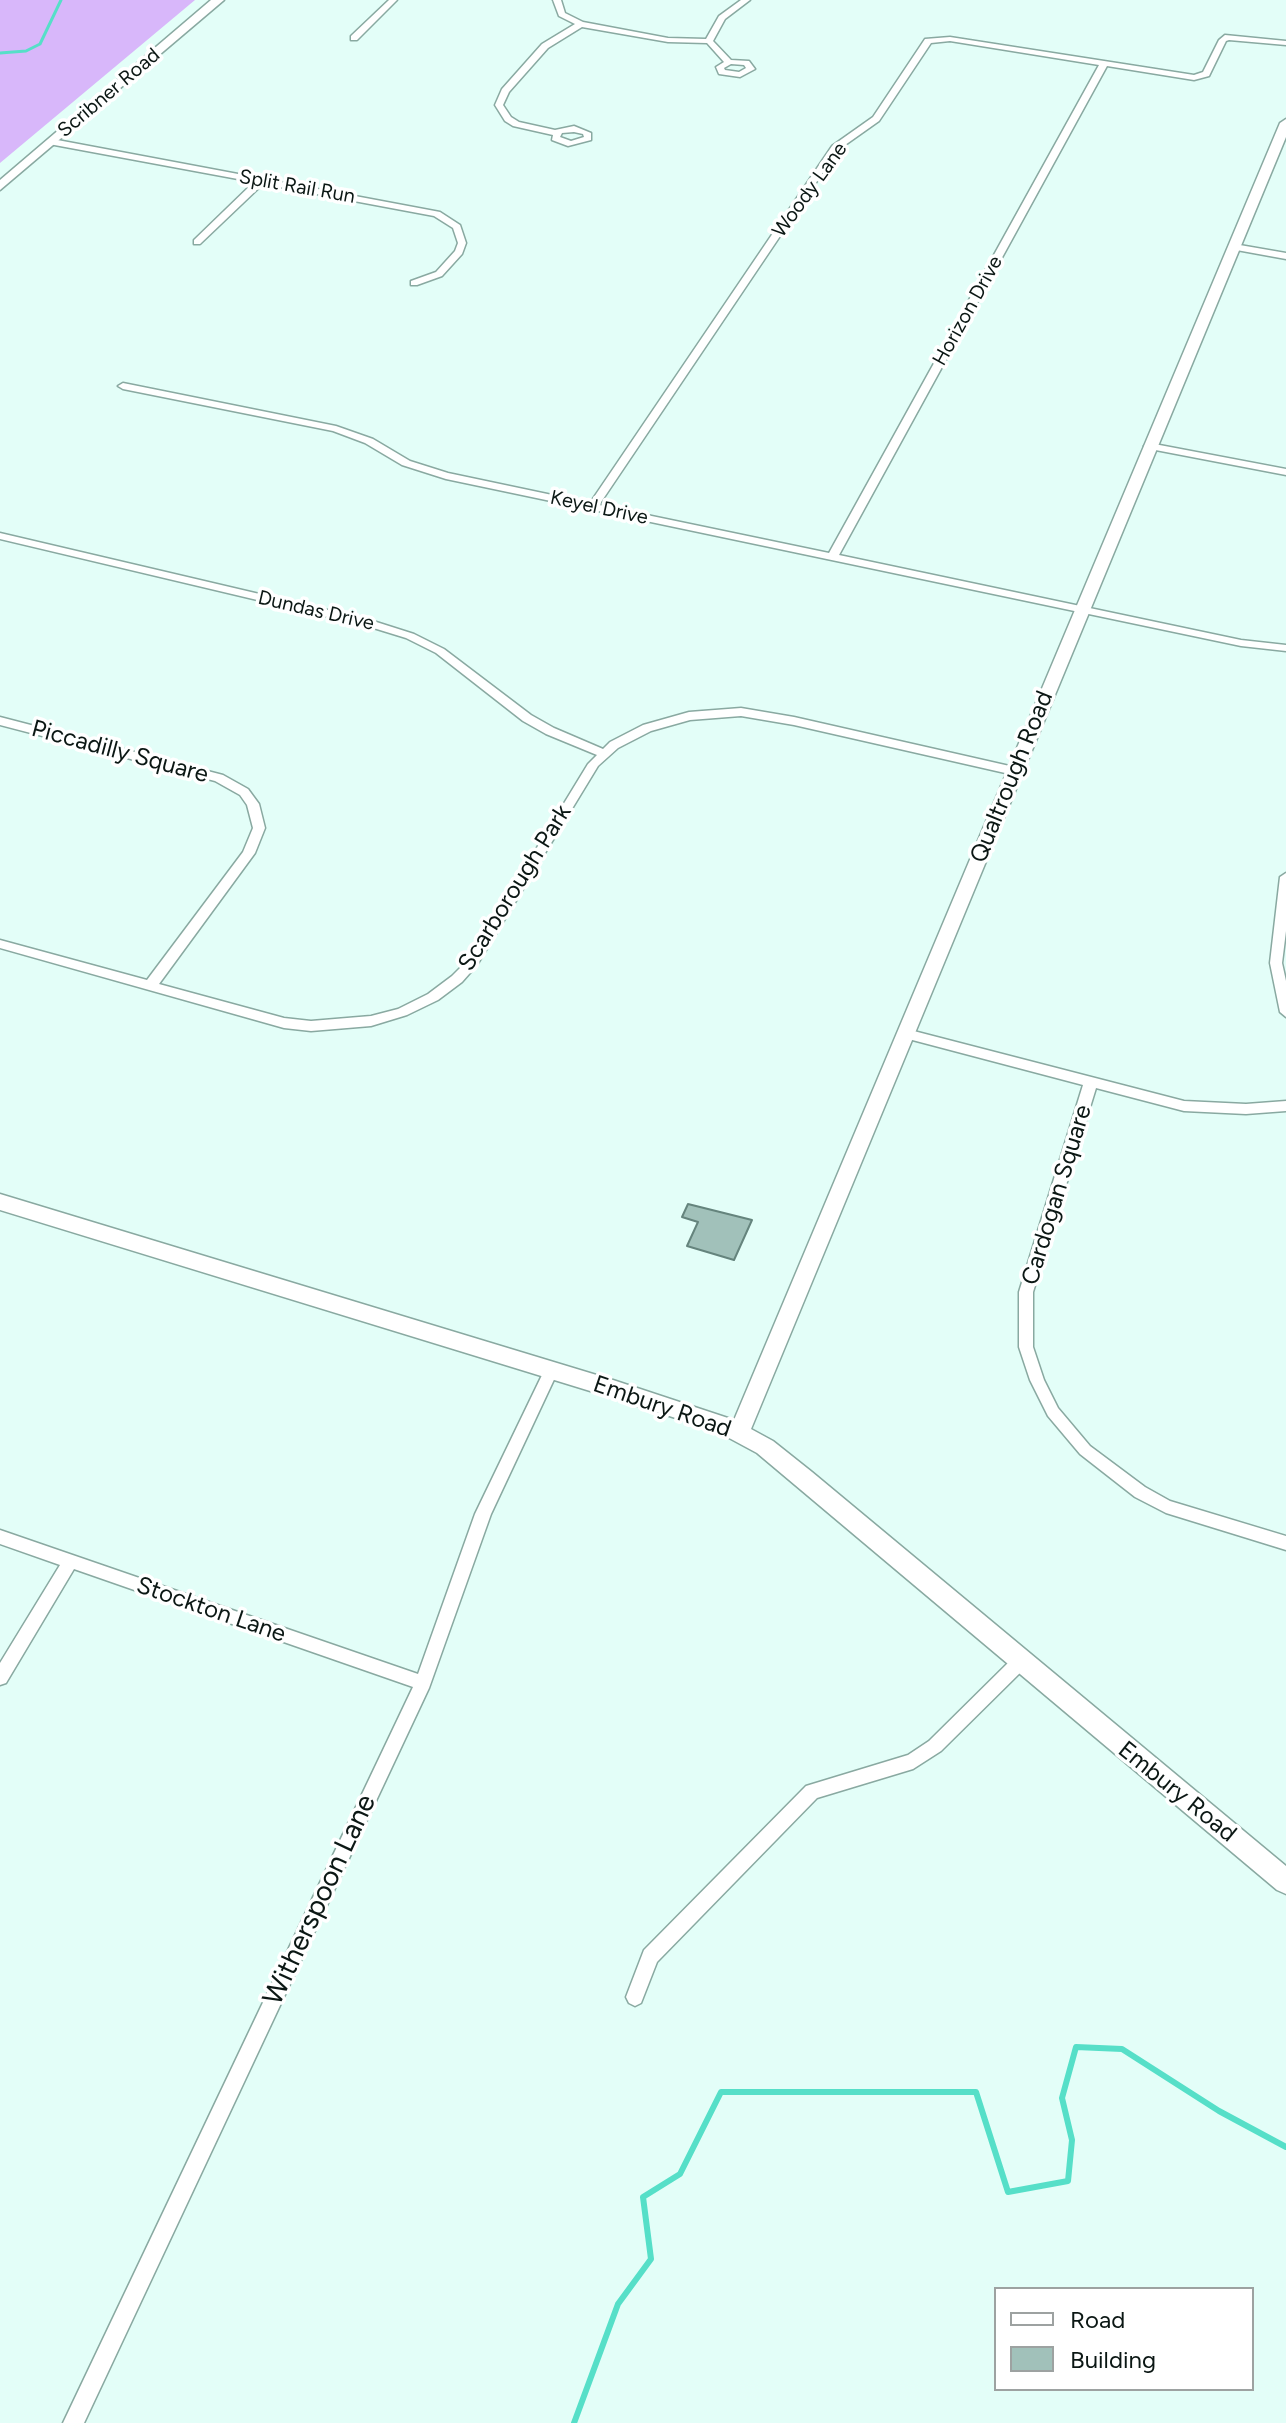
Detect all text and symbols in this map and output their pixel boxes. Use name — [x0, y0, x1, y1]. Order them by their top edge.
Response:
street label: Scribner Road — [53, 43, 165, 143]
street label: Woody Lane — [768, 138, 852, 242]
street label: Split Rail Run — [237, 165, 357, 209]
street label: Horizon Drive — [928, 252, 1008, 370]
street label: Keyel Drive — [548, 486, 650, 530]
street label: Dundas Drive — [256, 586, 376, 636]
street label: Qualtrough Road — [964, 687, 1060, 867]
street label: Piccadilly Square — [28, 715, 212, 789]
street label: Scarborough Park — [452, 800, 578, 976]
street label: Cardogan Square — [1016, 1101, 1098, 1289]
street label: Embury Road — [589, 1370, 735, 1444]
street label: Stockton Lane — [133, 1571, 289, 1649]
street label: Embury Road — [1112, 1735, 1242, 1849]
street label: Witherspoon Lane — [256, 1789, 384, 2011]
legend — [994, 2287, 1254, 2391]
text: Road — [1070, 2305, 1125, 2334]
text: Building — [1070, 2345, 1156, 2374]

